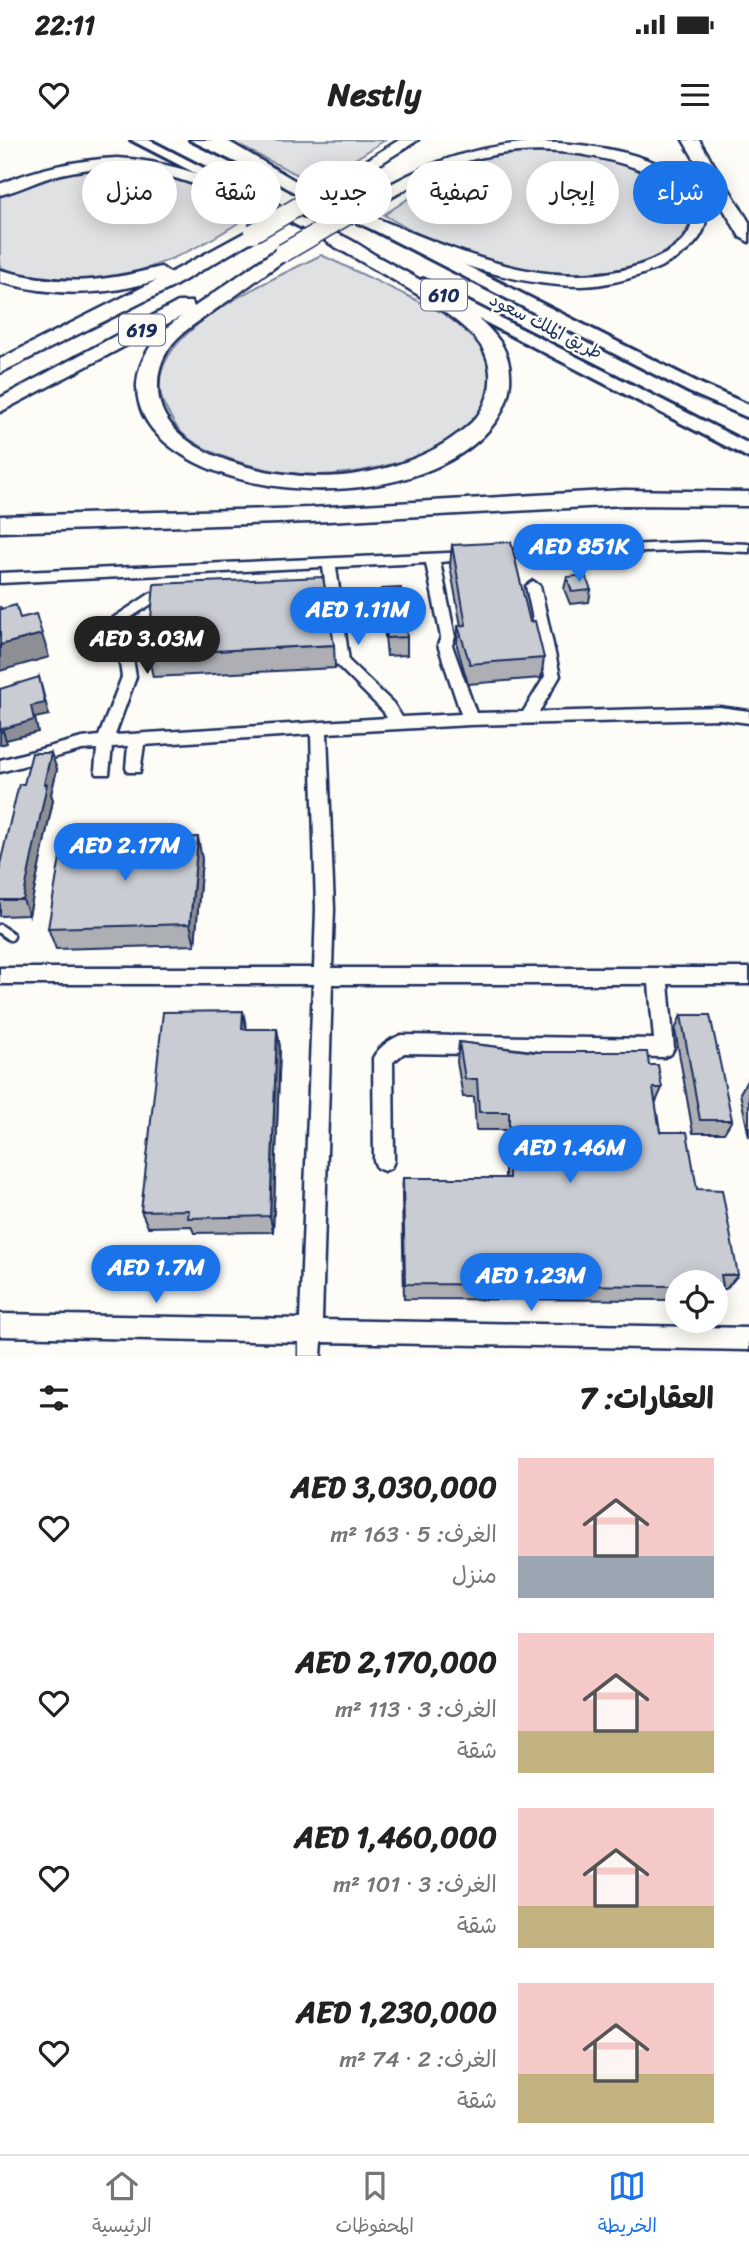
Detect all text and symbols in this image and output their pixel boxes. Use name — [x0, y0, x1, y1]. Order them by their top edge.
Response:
text: 22:11 — [35, 2, 95, 48]
text: Nestly — [328, 66, 421, 123]
icon: heart — [35, 76, 73, 114]
icon: menu — [676, 76, 714, 114]
chip: منزل — [82, 161, 177, 224]
chip: شقة — [191, 161, 281, 224]
chip: جديد — [295, 161, 392, 224]
chip: تصفية — [406, 161, 512, 224]
chip: إيجار — [526, 161, 619, 224]
chip: شراء — [633, 161, 728, 224]
road number: 610 — [421, 280, 467, 310]
street label: طريق الملك سعود — [483, 284, 609, 368]
road number: 619 — [119, 314, 165, 346]
pin: AED 851K — [507, 524, 651, 584]
text: AED 851K — [529, 526, 629, 567]
pin: AED 1.11M — [278, 588, 438, 647]
text: AED 1.11M — [306, 589, 410, 630]
pin: AED 3.03M — [67, 616, 227, 676]
text: AED 3.03M — [90, 618, 204, 659]
pin: AED 2.17M — [45, 824, 205, 883]
text: AED 2.17M — [70, 825, 180, 866]
pin: AED 1.46M — [490, 1126, 650, 1185]
text: AED 1.46M — [514, 1127, 626, 1168]
pin: AED 1.7M — [84, 1246, 228, 1305]
text: AED 1.7M — [107, 1247, 205, 1288]
pin: AED 1.23M — [451, 1254, 611, 1313]
text: AED 1.23M — [476, 1255, 586, 1296]
map controls — [665, 1270, 728, 1333]
button: locate — [665, 1270, 728, 1333]
text: العقارات: 7 — [579, 1371, 714, 1425]
icon: filters — [35, 1379, 73, 1417]
text: AED 3,030,000 — [291, 1460, 497, 1514]
icon: home — [574, 1486, 658, 1570]
icon: heart — [35, 1509, 73, 1547]
text: الغرف: 5 · 163 m² — [331, 1514, 497, 1555]
text: منزل — [452, 1555, 497, 1596]
text: AED 2,170,000 — [296, 1635, 497, 1689]
icon: home — [574, 1661, 658, 1745]
icon: heart — [35, 1684, 73, 1722]
text: الغرف: 3 · 113 m² — [335, 1689, 497, 1730]
text: شقة — [457, 1730, 497, 1771]
text: AED 1,460,000 — [294, 1810, 497, 1864]
icon: home — [574, 1836, 658, 1920]
icon: heart — [35, 1859, 73, 1897]
text: الغرف: 3 · 101 m² — [333, 1864, 497, 1905]
text: شقة — [457, 1905, 497, 1946]
text: AED 1,230,000 — [296, 1985, 497, 2039]
icon: home — [574, 2011, 658, 2095]
icon: heart — [35, 2034, 73, 2072]
text: الغرف: 2 · 74 m² — [339, 2039, 497, 2080]
text: شقة — [457, 2080, 497, 2121]
tab: الرئيسية — [92, 2167, 152, 2242]
tab: المحفوظات — [336, 2167, 414, 2242]
tab: الخريطة — [598, 2167, 657, 2242]

